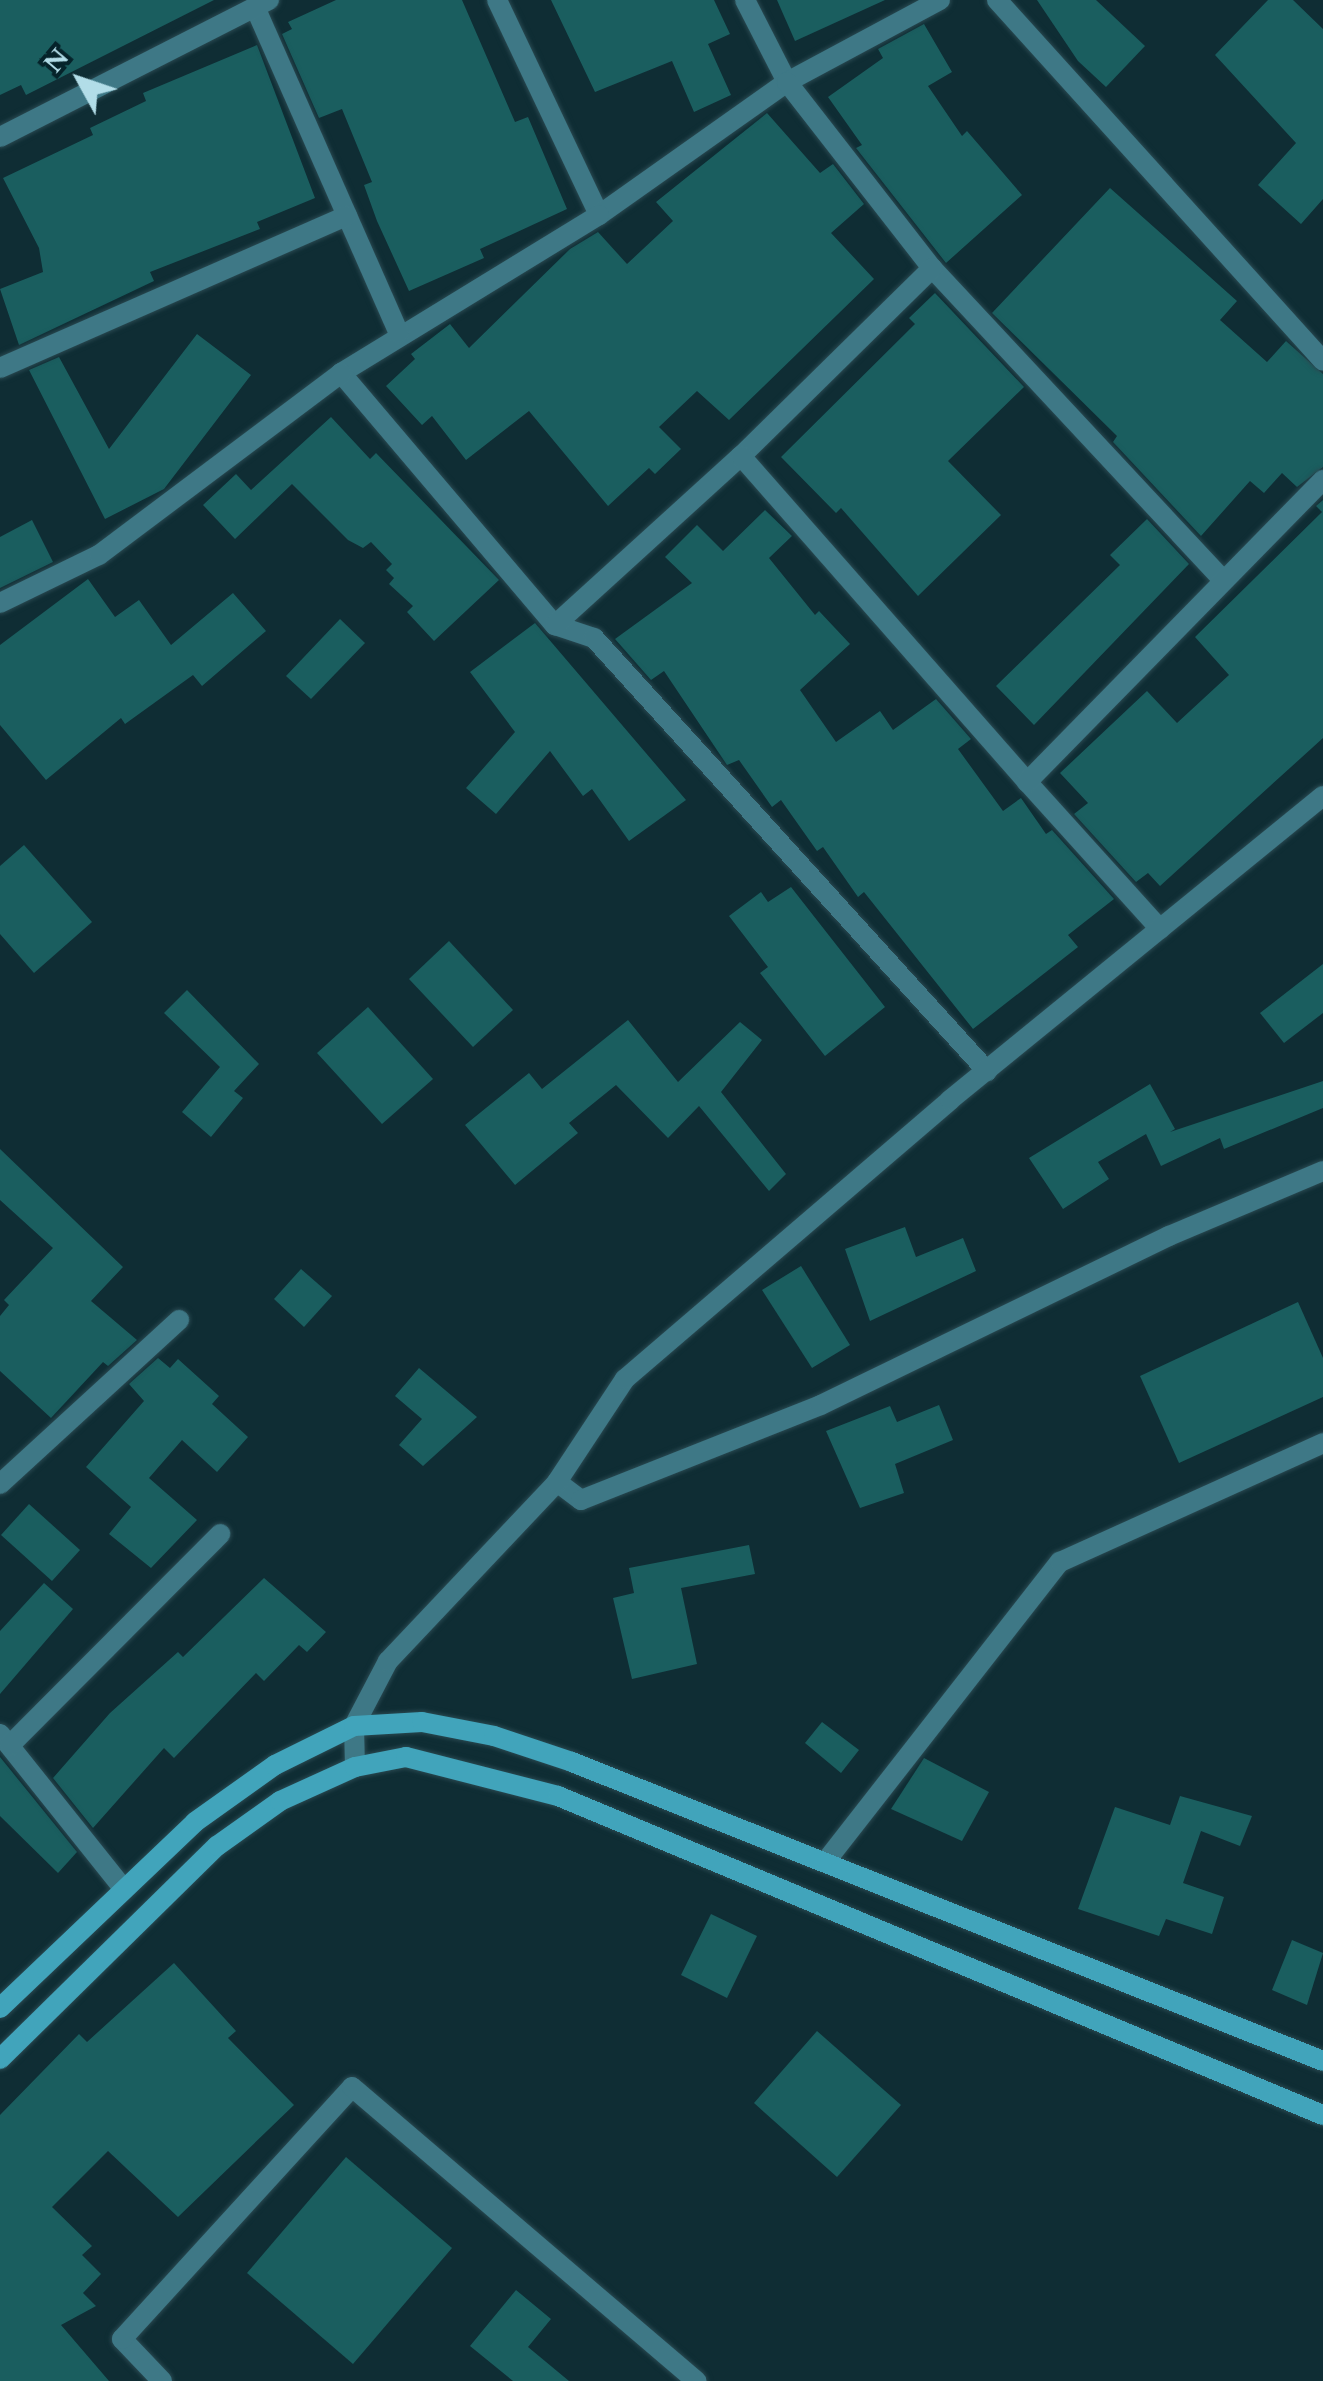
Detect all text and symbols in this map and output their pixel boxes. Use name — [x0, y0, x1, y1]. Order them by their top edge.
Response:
north arrow — [30, 30, 130, 130]
text: N — [33, 38, 80, 83]

